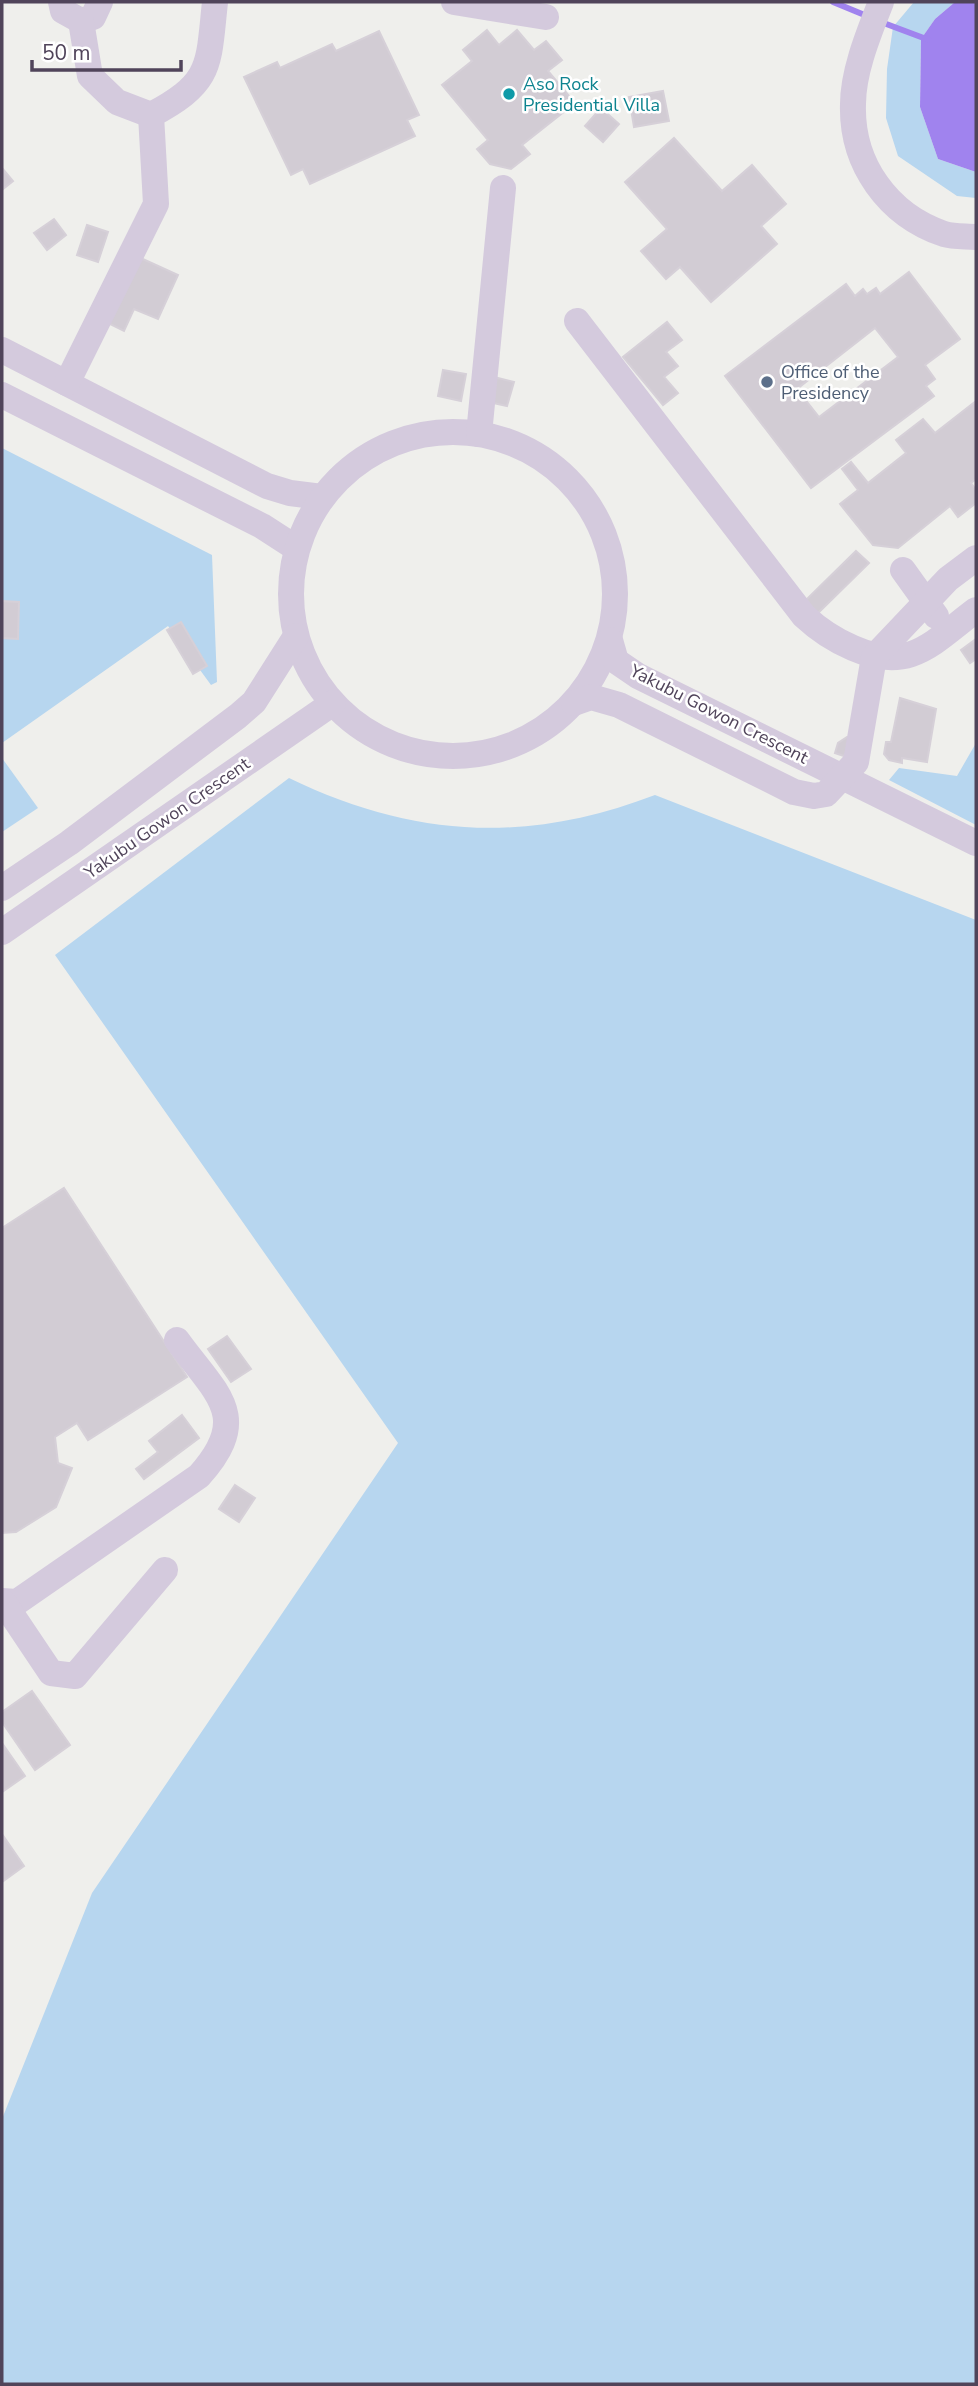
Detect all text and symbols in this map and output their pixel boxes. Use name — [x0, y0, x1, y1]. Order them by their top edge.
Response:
scale bar — [32, 28, 180, 72]
text: 50 m — [42, 39, 91, 67]
place label: Aso Rock Presidential Villa — [523, 72, 660, 117]
marker: Aso Rock Presidential Villa — [501, 86, 517, 102]
place label: Office of the Presidency — [781, 360, 880, 405]
marker: Office of the Presidency — [759, 374, 775, 390]
street label: Yakubu Gowon Crescent — [625, 658, 813, 770]
street label: Yakubu Gowon Crescent — [79, 751, 255, 885]

